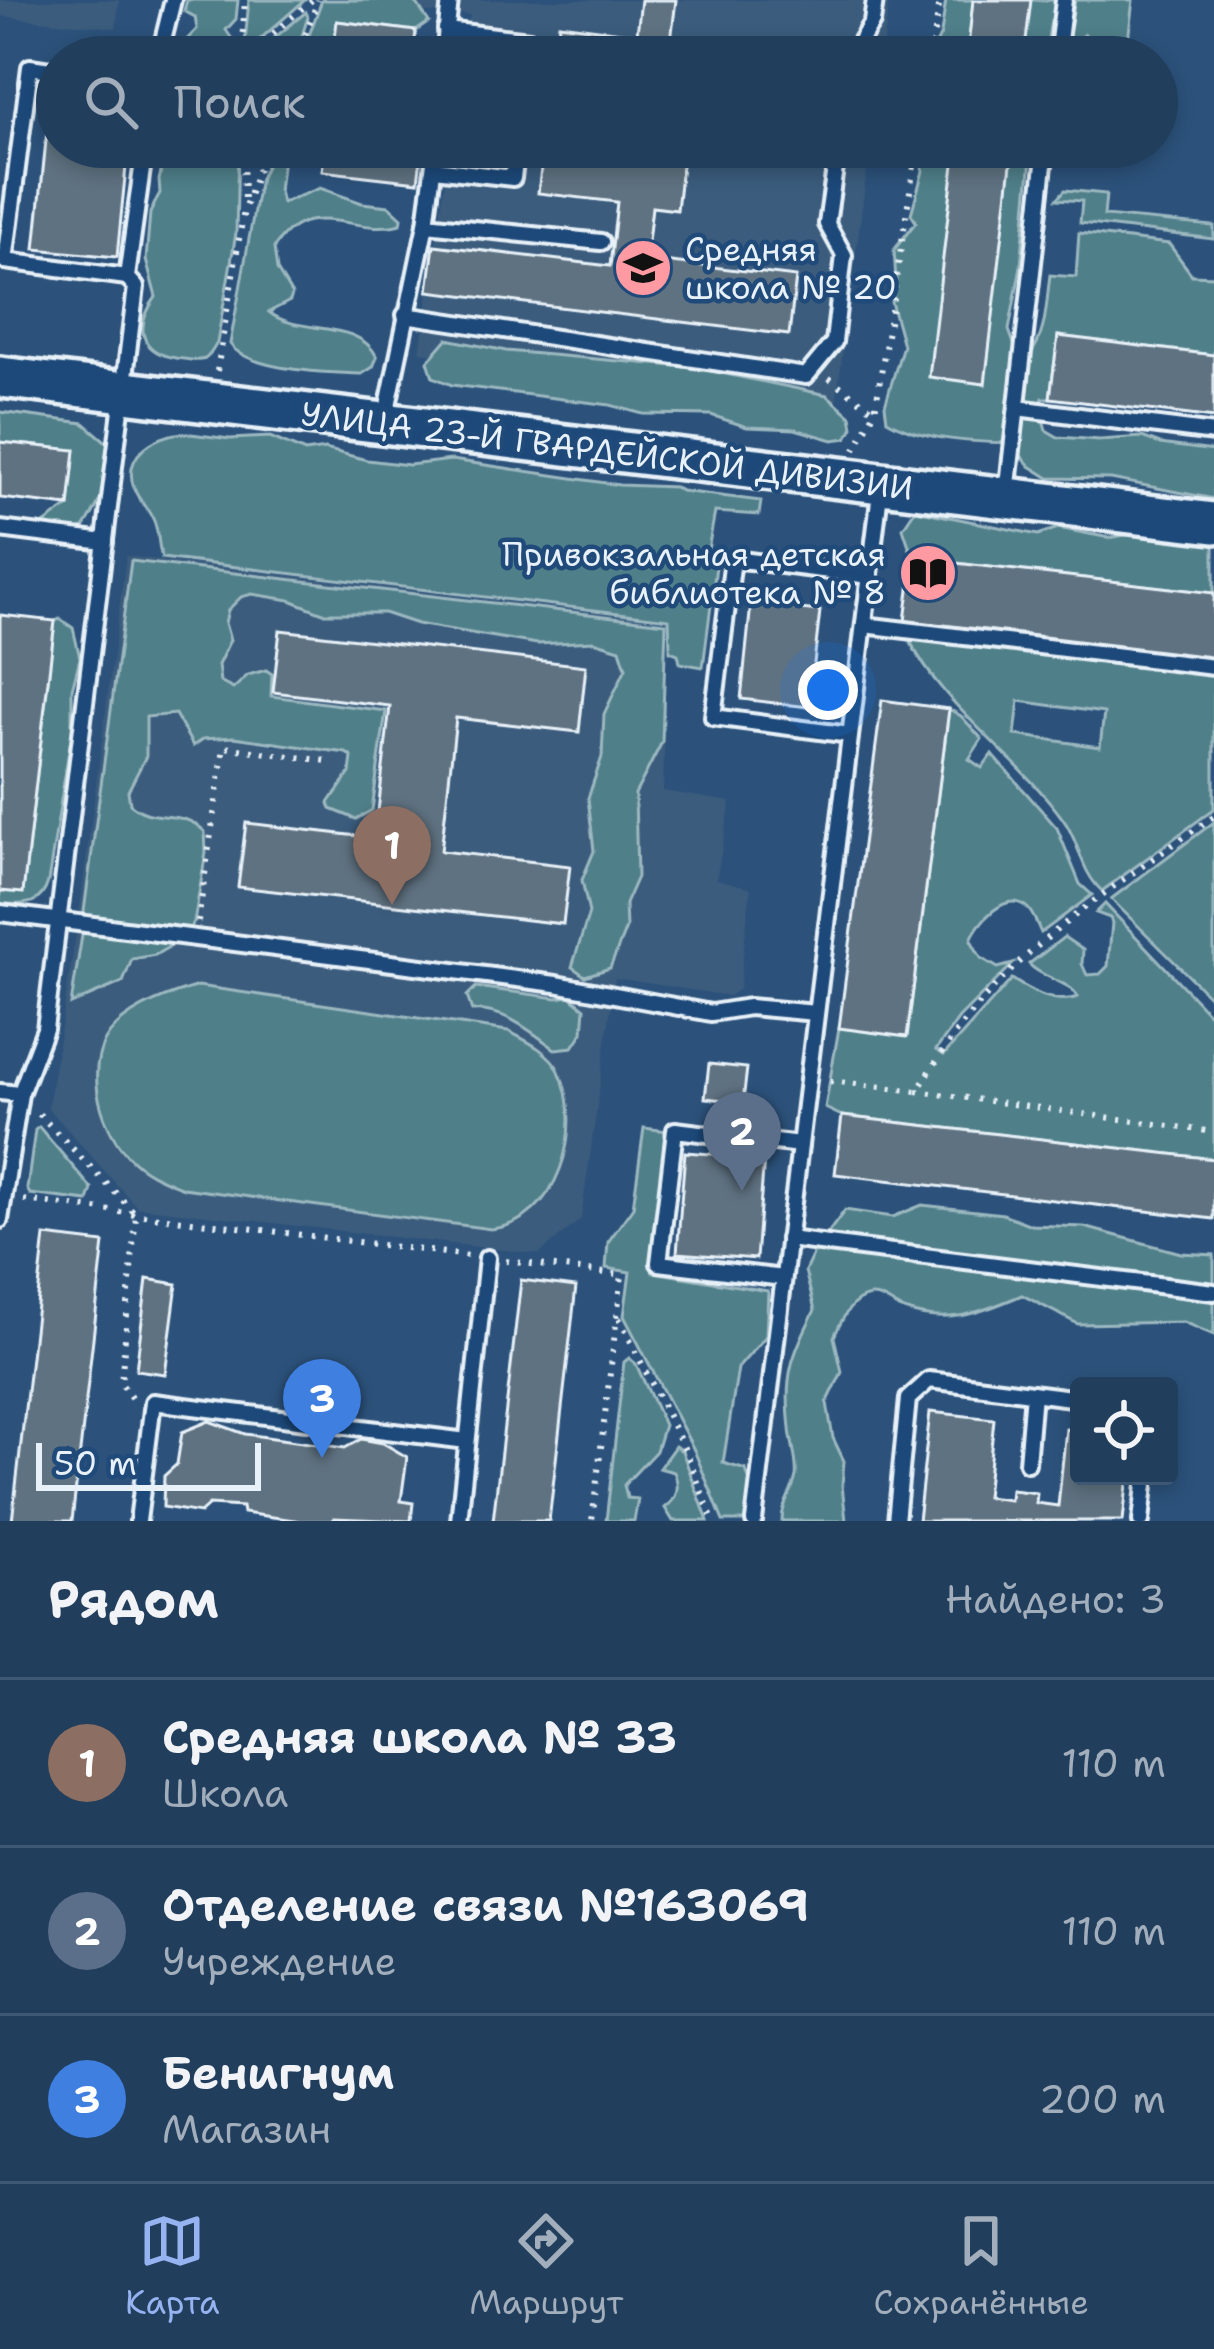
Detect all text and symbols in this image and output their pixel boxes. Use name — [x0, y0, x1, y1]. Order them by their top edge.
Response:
search box — [36, 36, 1178, 168]
icon: search — [78, 69, 144, 135]
text: Поиск — [174, 72, 305, 132]
place label: Средняя школа № 20 — [685, 227, 897, 310]
school or university icon: Средняя школа № 20 — [612, 237, 674, 299]
street label: УЛИЦА 23-Й ГВАРДЕЙСКОЙ ДИВИЗИИ — [298, 391, 916, 511]
place label: Привокзальная детская библиотека № 8 — [502, 532, 886, 615]
library icon: Привокзальная детская библиотека № 8 — [897, 542, 959, 604]
your location — [798, 660, 858, 720]
pin: 1 — [353, 806, 431, 905]
pin: 2 — [703, 1092, 781, 1191]
pin: 3 — [283, 1359, 361, 1458]
map controls — [1070, 1377, 1178, 1485]
button: locate — [1070, 1377, 1178, 1485]
scale bar — [36, 1437, 261, 1490]
text: 50 m — [54, 1441, 137, 1486]
text: Рядом — [48, 1565, 219, 1633]
text: Найдено: 3 — [945, 1573, 1166, 1625]
text: Средняя школа № 33 — [162, 1707, 677, 1767]
text: 1 — [78, 1737, 96, 1789]
text: 110 m — [1062, 1737, 1166, 1789]
text: Школа — [162, 1767, 288, 1819]
text: Отделение связи №163069 — [162, 1875, 809, 1935]
text: 2 — [73, 1905, 101, 1957]
text: 110 m — [1062, 1905, 1166, 1957]
text: Учреждение — [162, 1935, 397, 1987]
text: Бенигнум — [162, 2043, 394, 2103]
text: 3 — [73, 2073, 101, 2125]
text: 200 m — [1039, 2073, 1166, 2125]
text: Магазин — [162, 2103, 331, 2155]
tab: Карта — [125, 2208, 219, 2325]
tab: Маршрут — [469, 2208, 623, 2325]
tab: Сохранённые — [873, 2208, 1089, 2325]

